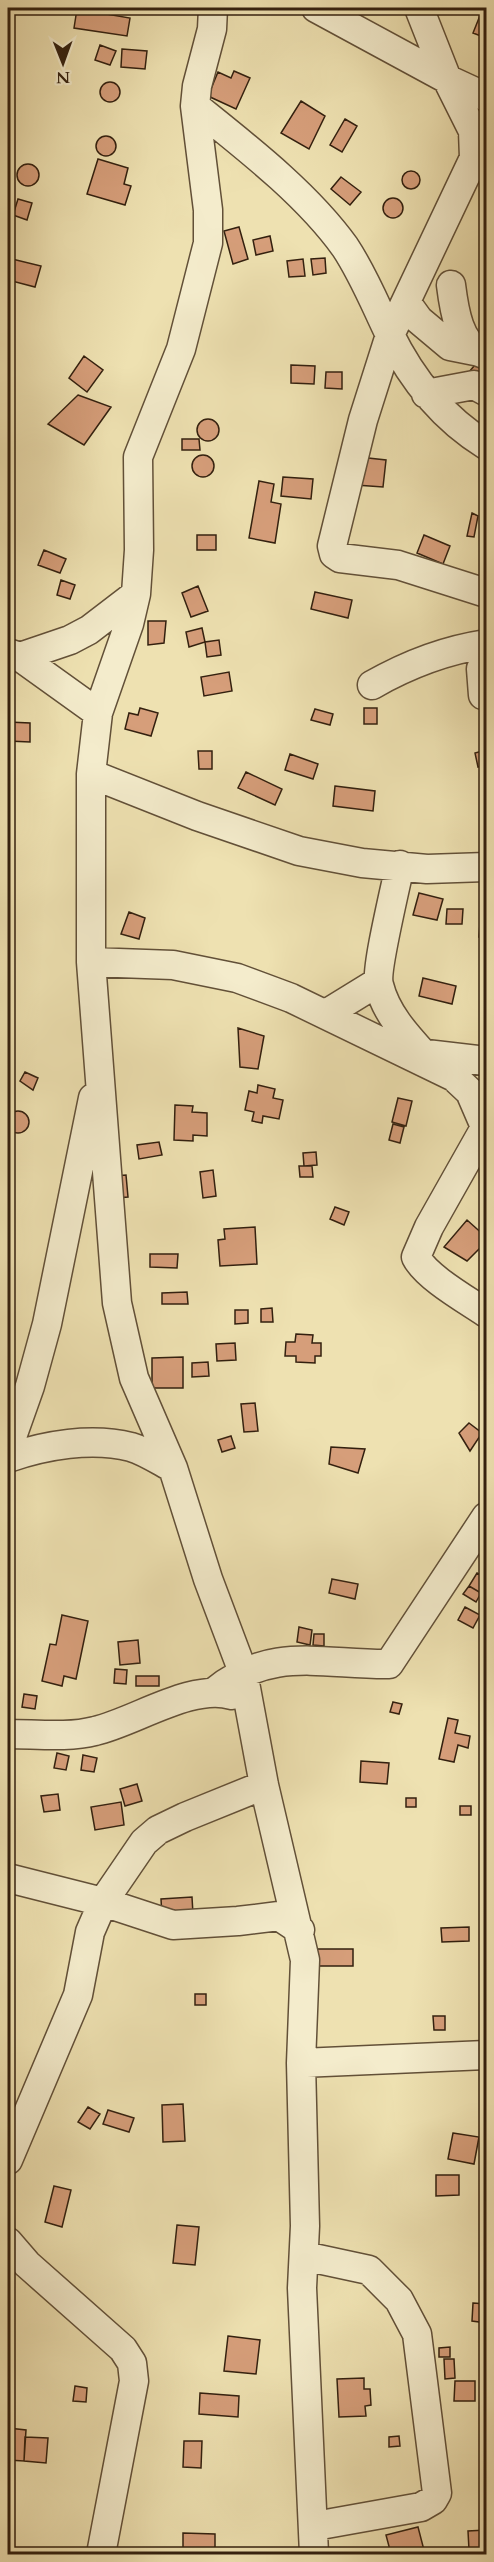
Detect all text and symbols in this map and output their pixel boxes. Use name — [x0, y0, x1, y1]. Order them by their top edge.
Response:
north arrow — [33, 33, 93, 93]
text: N — [56, 66, 70, 88]

